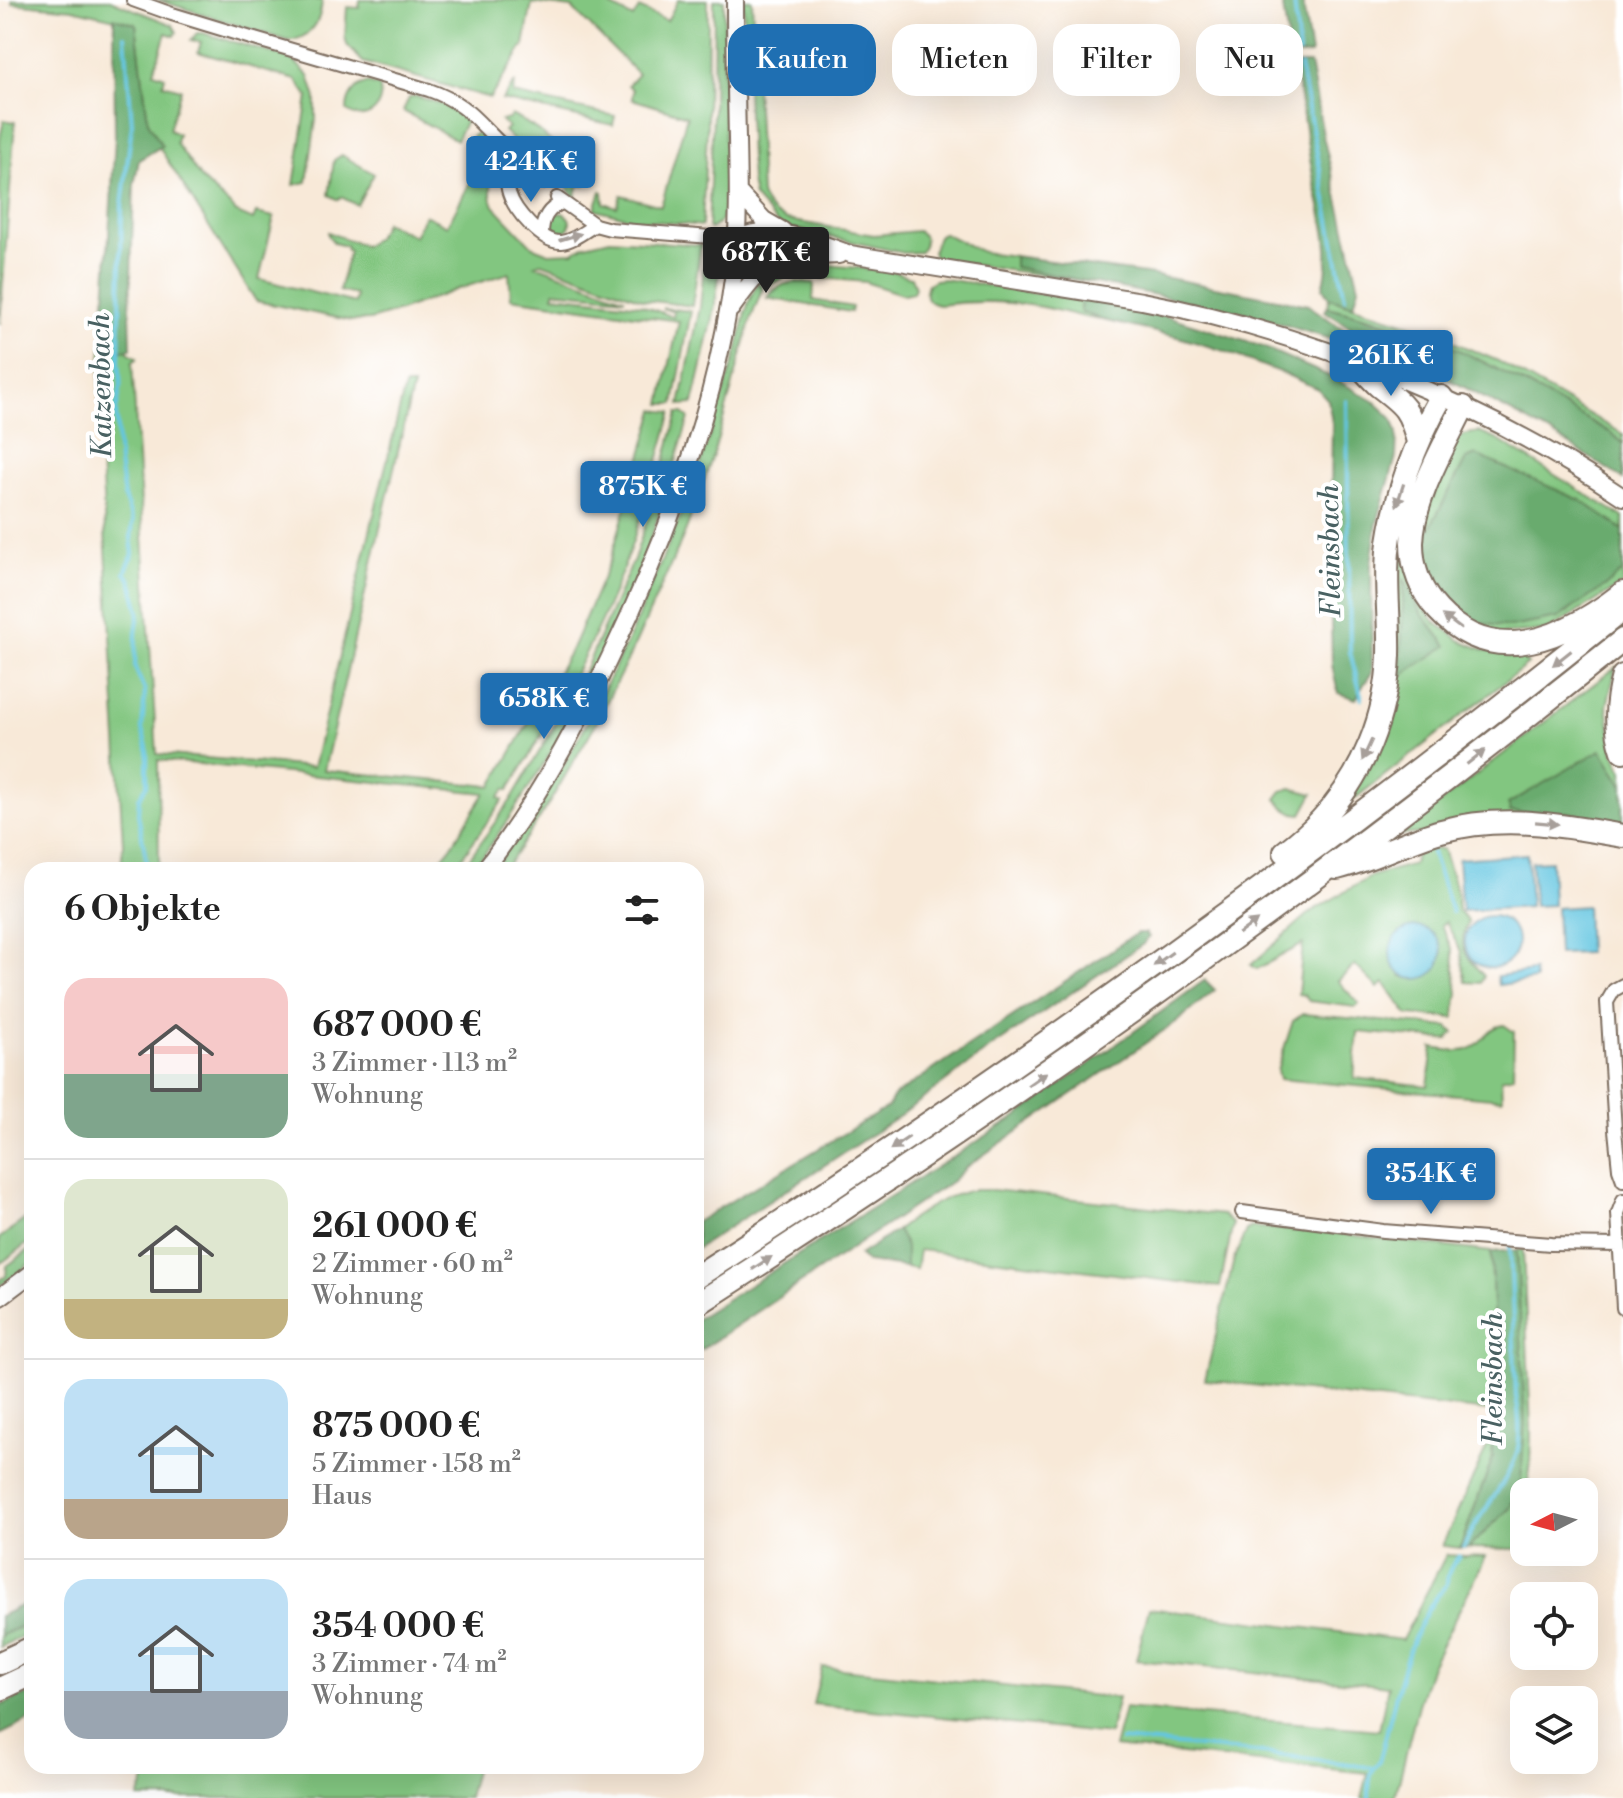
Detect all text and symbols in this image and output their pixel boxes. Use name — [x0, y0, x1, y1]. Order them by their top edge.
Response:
chip: Kaufen — [728, 24, 876, 96]
chip: Mieten — [892, 24, 1037, 96]
chip: Filter — [1053, 24, 1180, 96]
chip: Neu — [1196, 24, 1303, 96]
pin: 424K € — [466, 136, 596, 204]
text: 424K € — [484, 146, 578, 178]
pin: 687K € — [701, 227, 831, 295]
one-way arrow — [558, 230, 582, 243]
text: 687K € — [721, 237, 811, 269]
water label: Katzenbach — [83, 313, 120, 459]
pin: 261K € — [1326, 330, 1456, 398]
text: 261K € — [1348, 340, 1434, 372]
pin: 875K € — [578, 461, 708, 529]
text: 875K € — [598, 471, 688, 503]
one-way arrow — [1394, 483, 1406, 507]
water label: Fleinsbach — [1312, 484, 1349, 618]
one-way arrow — [1441, 614, 1462, 630]
one-way arrow — [1552, 649, 1572, 666]
pin: 658K € — [479, 673, 609, 741]
text: 658K € — [498, 683, 590, 715]
one-way arrow — [1360, 738, 1374, 761]
one-way arrow — [1466, 750, 1486, 766]
one-way arrow — [1535, 817, 1560, 830]
icon: filters — [620, 888, 664, 932]
text: 6 Objekte — [64, 889, 221, 931]
one-way arrow — [1238, 920, 1258, 936]
one-way arrow — [1153, 951, 1174, 966]
text: 687 000 € — [312, 1005, 482, 1047]
icon: home — [128, 1010, 224, 1106]
text: 3 Zimmer · 113 m² — [312, 1047, 517, 1079]
one-way arrow — [1026, 1072, 1047, 1087]
text: Wohnung — [312, 1079, 423, 1111]
one-way arrow — [890, 1135, 911, 1150]
pin: 354K € — [1366, 1148, 1496, 1216]
text: 354K € — [1385, 1158, 1477, 1190]
text: 261 000 € — [312, 1206, 477, 1248]
icon: home — [128, 1211, 224, 1307]
text: 2 Zimmer · 60 m² — [312, 1248, 513, 1280]
one-way arrow — [751, 1255, 772, 1270]
text: Wohnung — [312, 1280, 423, 1312]
water label: Fleinsbach — [1476, 1312, 1511, 1446]
text: 875 000 € — [312, 1406, 480, 1448]
icon: home — [128, 1411, 224, 1507]
text: 5 Zimmer · 158 m² — [312, 1448, 521, 1480]
north arrow — [1510, 1478, 1598, 1566]
map controls — [1510, 1478, 1598, 1774]
text: Haus — [312, 1480, 372, 1512]
button: locate — [1510, 1582, 1598, 1670]
text: 354 000 € — [312, 1606, 484, 1648]
icon: home — [128, 1611, 224, 1707]
text: 3 Zimmer · 74 m² — [312, 1648, 507, 1680]
text: Wohnung — [312, 1680, 423, 1712]
button: layers — [1510, 1686, 1598, 1774]

